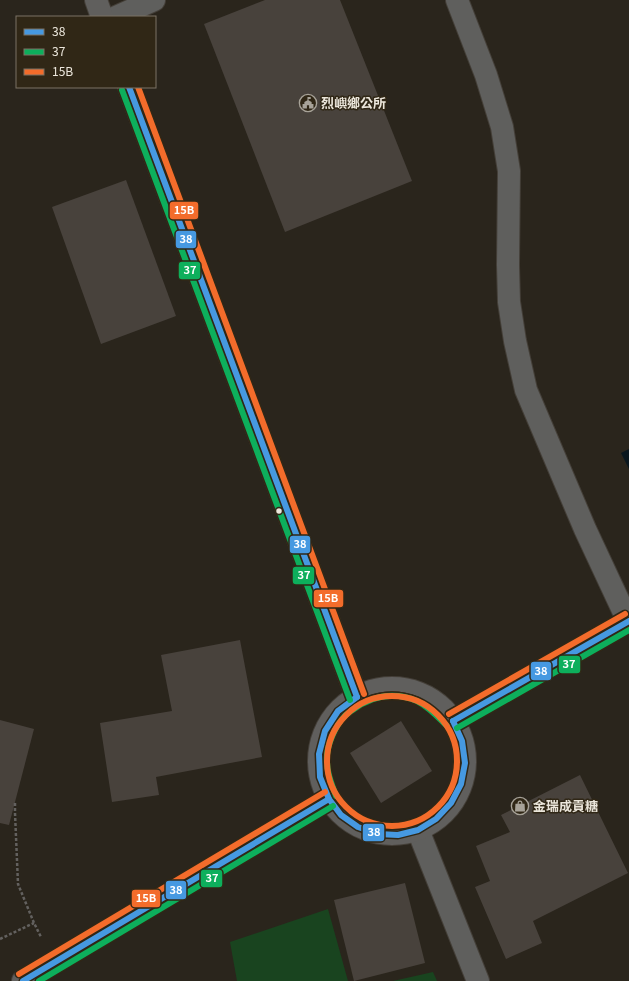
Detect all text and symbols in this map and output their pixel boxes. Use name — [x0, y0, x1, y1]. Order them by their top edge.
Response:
legend — [16, 16, 156, 88]
text: 38 — [52, 22, 66, 39]
text: 37 — [52, 42, 66, 59]
text: 15B — [52, 62, 73, 79]
public building icon: 烈嶼鄉公所 — [298, 93, 318, 113]
place label: 烈嶼鄉公所 — [321, 93, 386, 112]
line badge: 15B — [169, 201, 199, 220]
text: 15B — [174, 201, 195, 217]
line badge: 38 — [175, 230, 197, 249]
text: 38 — [180, 230, 192, 246]
line badge: 37 — [178, 261, 201, 280]
text: 37 — [184, 261, 196, 277]
unlabelled marker — [274, 506, 284, 516]
line badge: 38 — [289, 535, 311, 554]
text: 38 — [294, 535, 306, 551]
line badge: 37 — [292, 566, 315, 585]
text: 37 — [298, 566, 310, 582]
line badge: 15B — [313, 589, 344, 608]
text: 15B — [318, 589, 339, 605]
line badge: 37 — [558, 655, 581, 674]
text: 37 — [563, 655, 575, 671]
line badge: 38 — [530, 661, 552, 681]
text: 38 — [535, 662, 547, 678]
shop icon: 金瑞成貢糖 — [510, 796, 530, 816]
place label: 金瑞成貢糖 — [533, 796, 598, 815]
line badge: 38 — [362, 823, 385, 842]
text: 38 — [368, 823, 380, 839]
line badge: 37 — [200, 869, 223, 888]
text: 37 — [206, 869, 218, 885]
line badge: 38 — [165, 880, 187, 900]
text: 38 — [170, 881, 182, 897]
line badge: 15B — [131, 889, 161, 908]
text: 15B — [136, 889, 157, 905]

